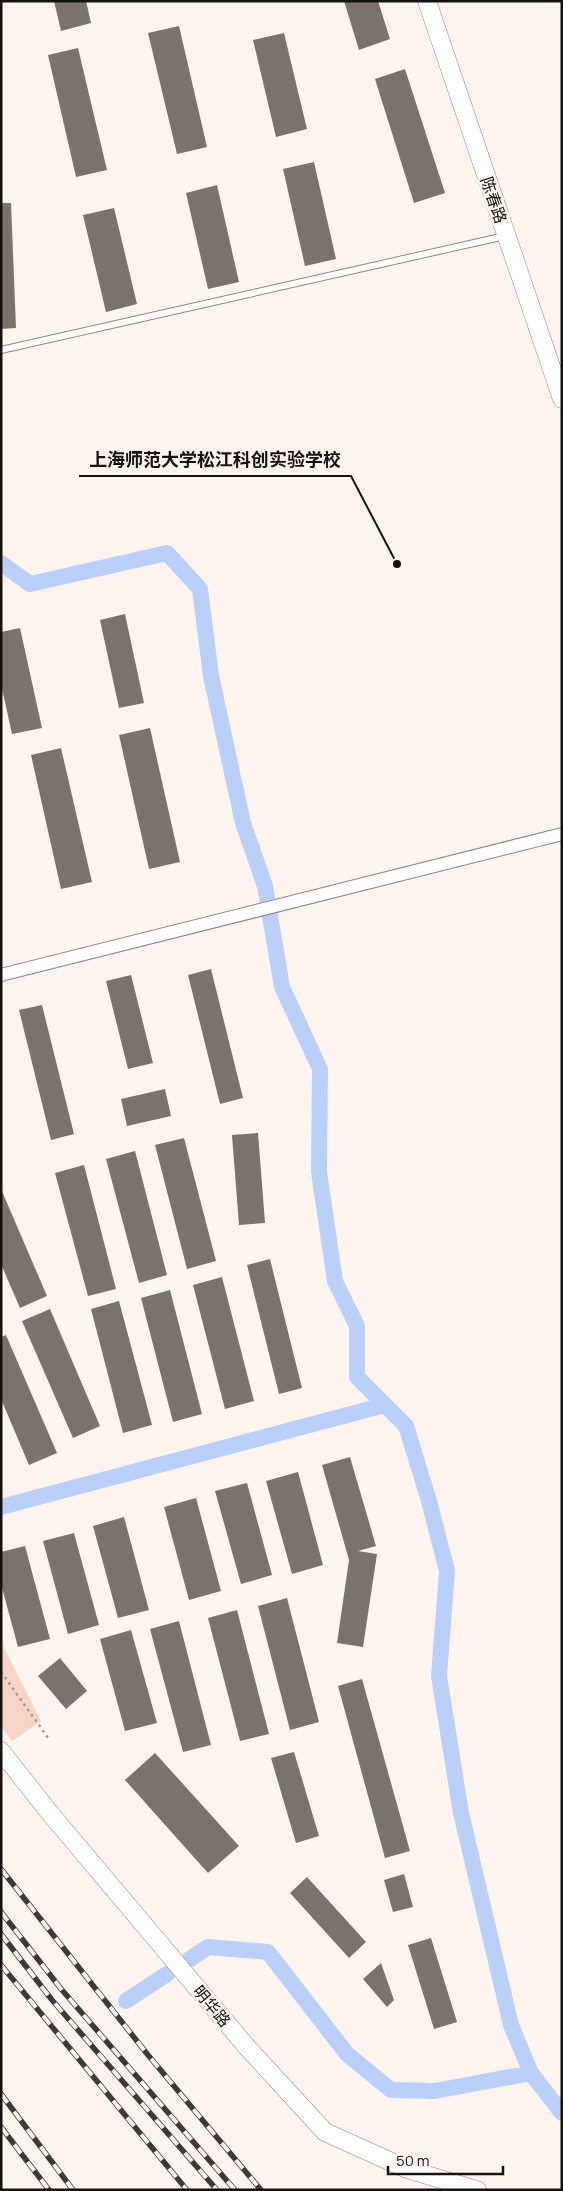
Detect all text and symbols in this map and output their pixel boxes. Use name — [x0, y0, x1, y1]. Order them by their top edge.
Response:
street label: 陈春路 — [476, 174, 512, 226]
callout: 上海师范大学松江科创实验学校 — [79, 443, 351, 476]
text: 上海师范大学松江科创实验学校 — [89, 447, 341, 471]
street label: 明华路 — [188, 1981, 236, 2031]
scale bar — [388, 2144, 503, 2176]
text: 50 m — [396, 2150, 430, 2171]

